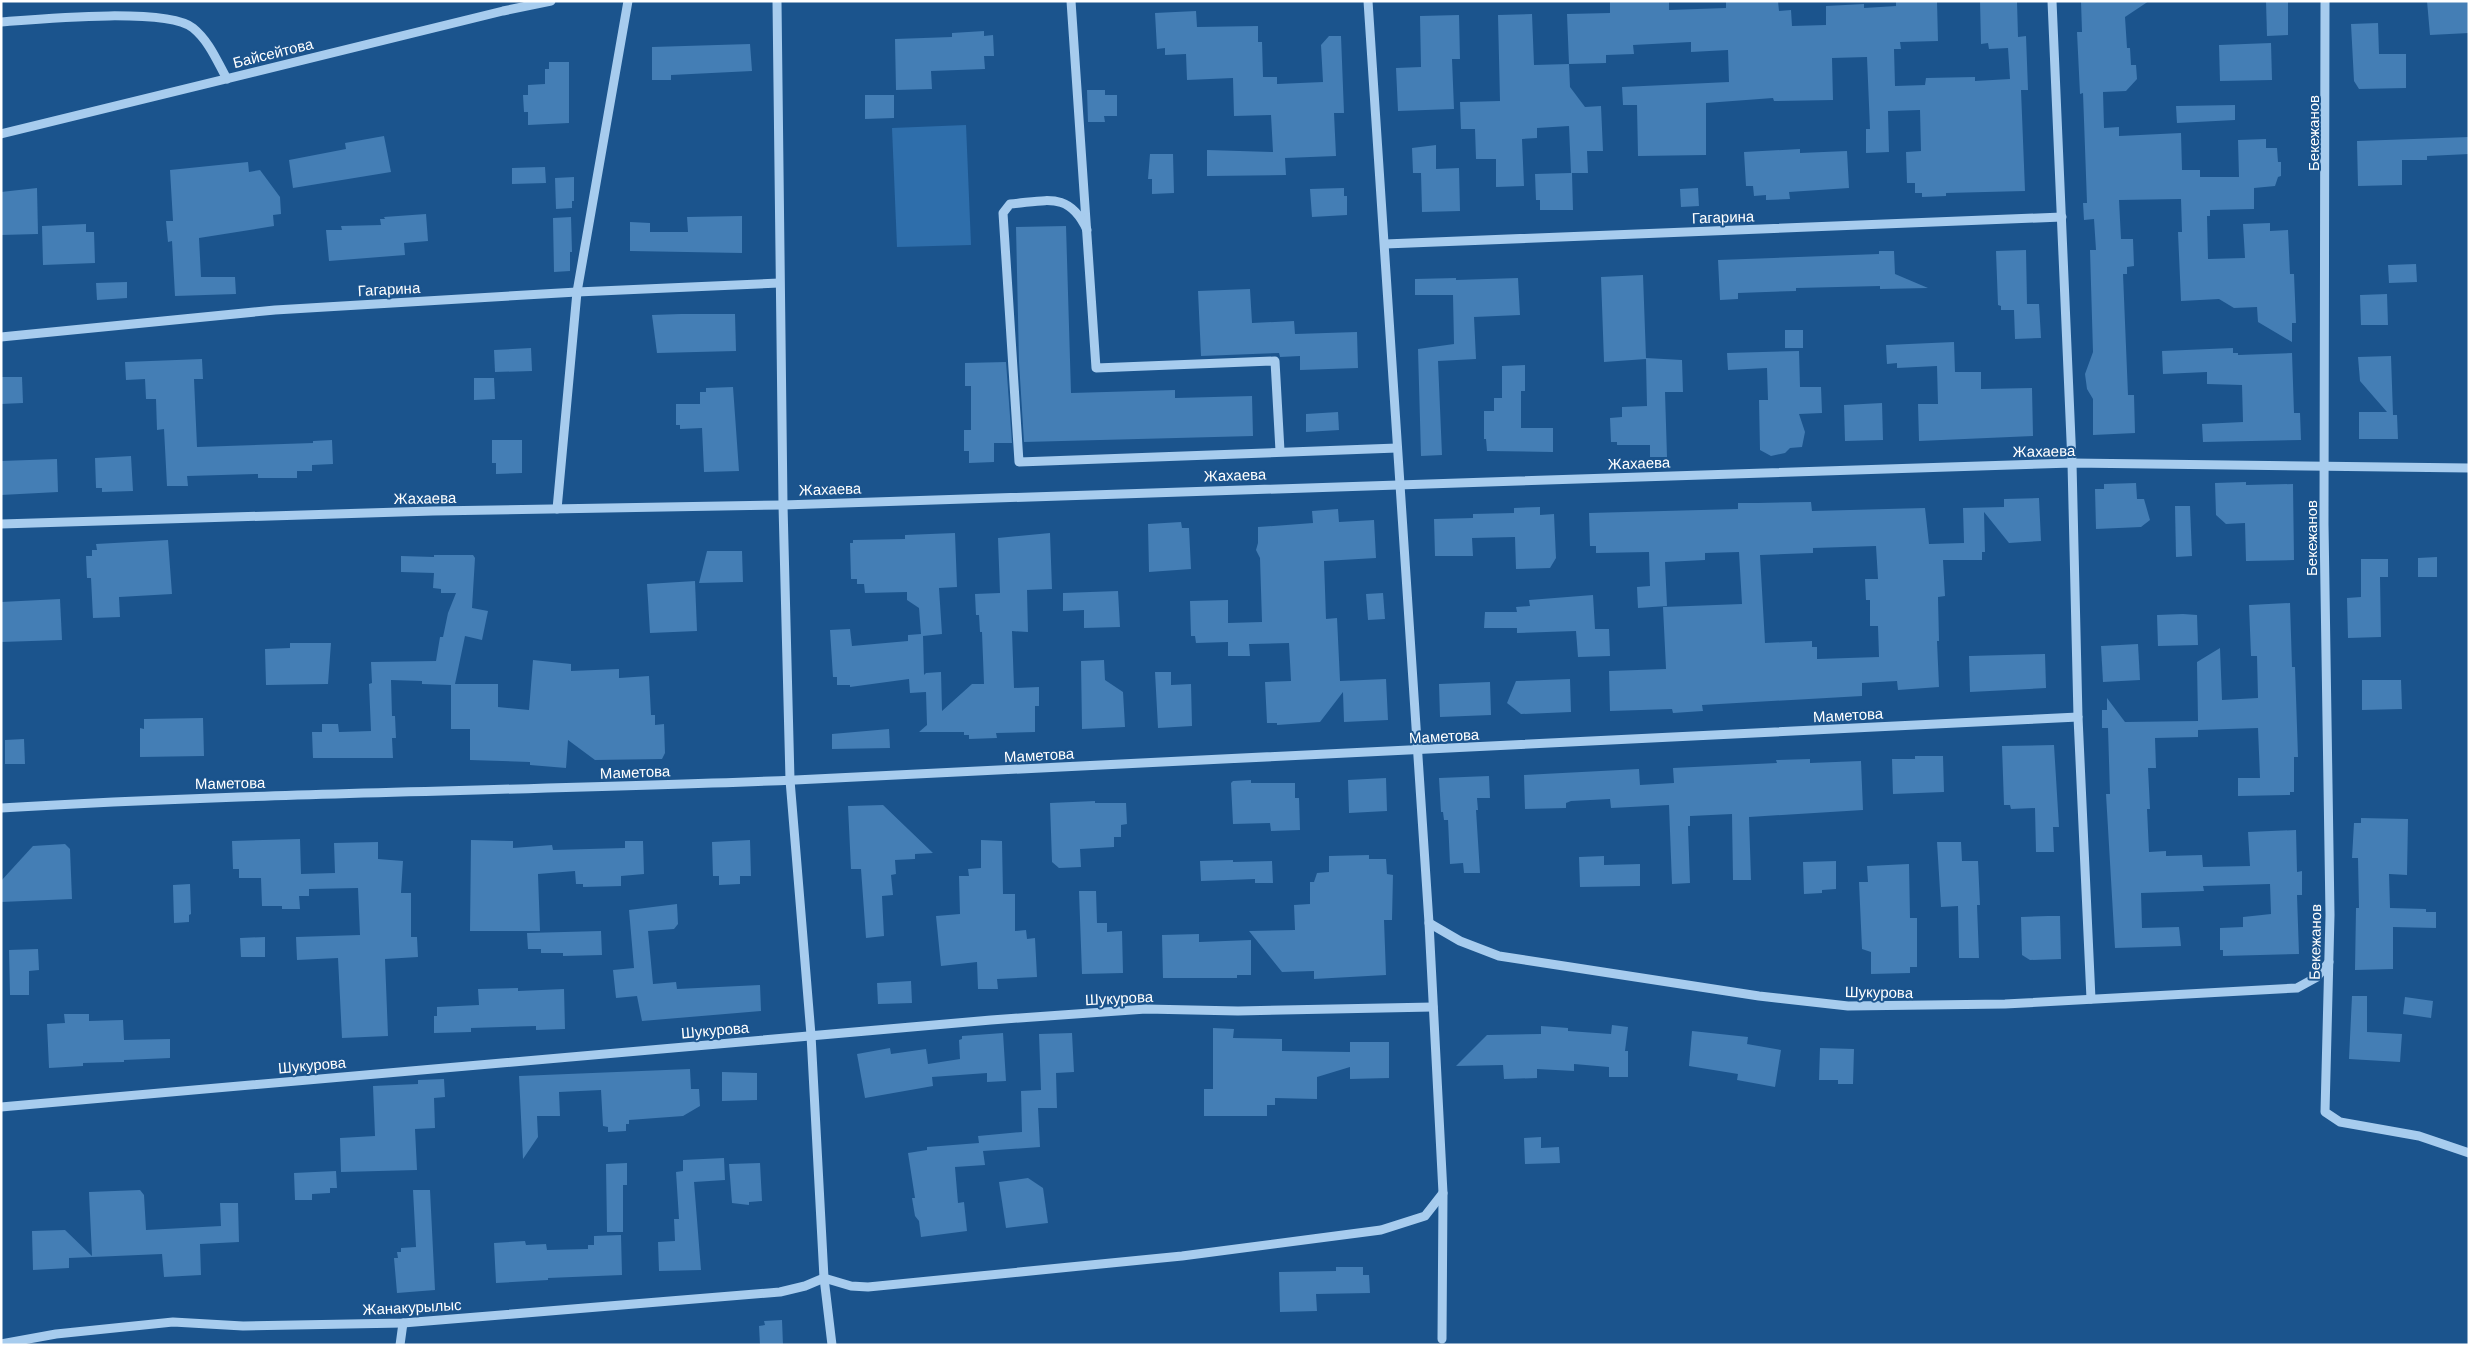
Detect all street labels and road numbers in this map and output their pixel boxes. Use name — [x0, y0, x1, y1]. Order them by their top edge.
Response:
street label: Байсейтова — [231, 35, 315, 71]
street label: Бекежанов — [2305, 95, 2322, 171]
street label: Гагарина — [1691, 207, 1755, 227]
street label: Гагарина — [357, 279, 421, 299]
street label: Жахаева — [2013, 442, 2076, 460]
street label: Жахаева — [1607, 453, 1671, 473]
street label: Жахаева — [1203, 465, 1267, 485]
street label: Жахаева — [798, 479, 862, 499]
street label: Жахаева — [394, 489, 457, 507]
street label: Бекежанов — [2303, 500, 2320, 576]
street label: Маметова — [1812, 705, 1884, 725]
street label: Маметова — [1408, 726, 1480, 746]
street label: Маметова — [1003, 745, 1075, 765]
street label: Маметова — [600, 762, 671, 782]
street label: Маметова — [195, 774, 266, 792]
street label: Бекежанов — [2306, 904, 2324, 980]
street label: Шукурова — [1845, 983, 1914, 1001]
street label: Шукурова — [1085, 988, 1154, 1008]
street label: Шукурова — [680, 1019, 750, 1041]
street label: Шукурова — [277, 1054, 347, 1076]
street label: Жанакурылыс — [362, 1296, 462, 1318]

